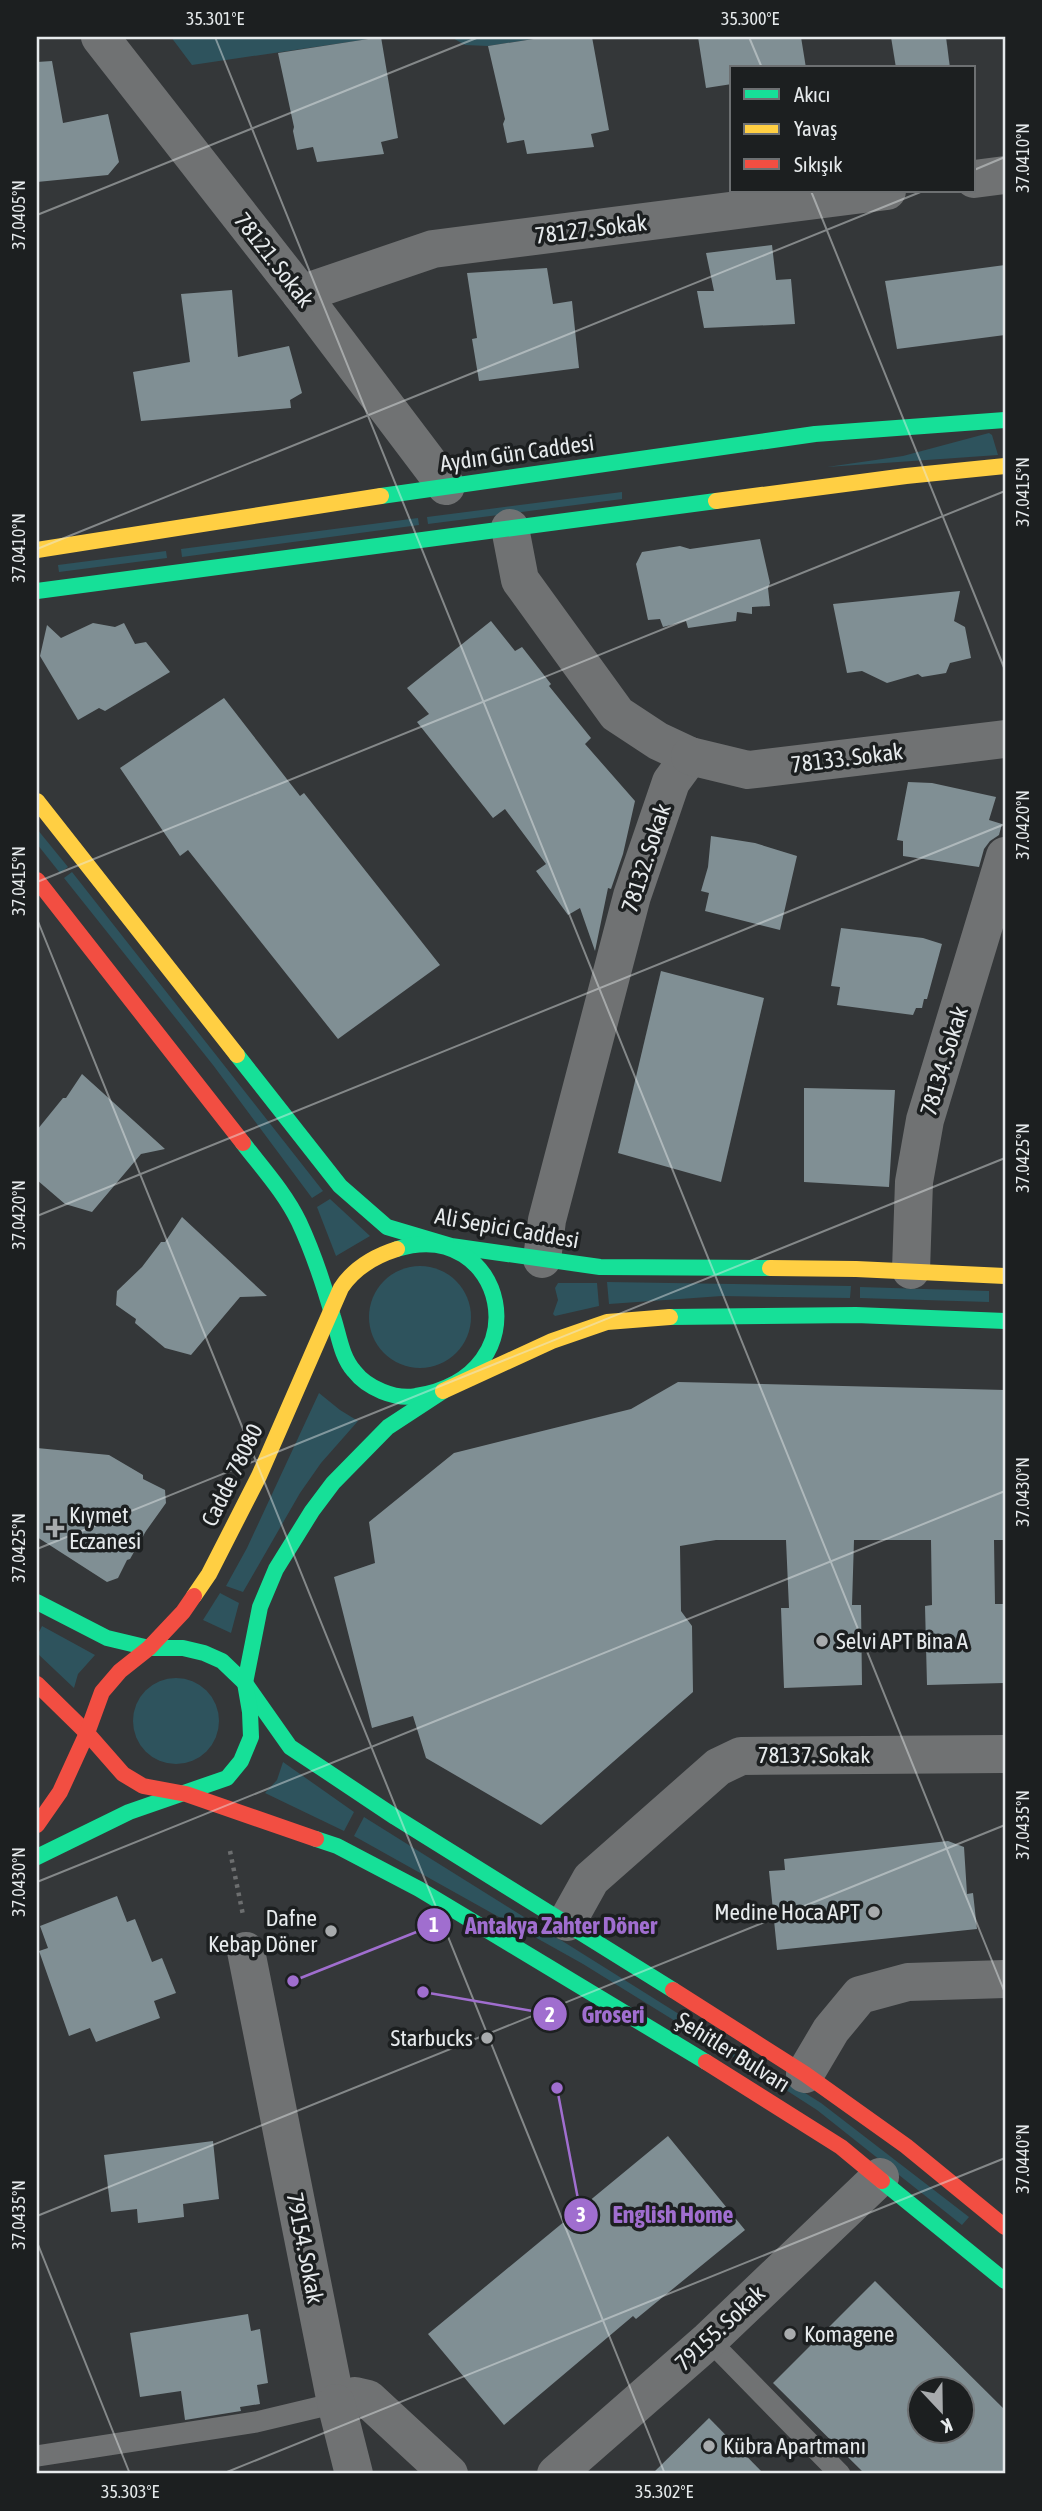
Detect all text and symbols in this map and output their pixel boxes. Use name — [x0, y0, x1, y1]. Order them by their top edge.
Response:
text: 35.301°E — [186, 8, 244, 29]
text: 35.300°E — [721, 8, 779, 29]
legend — [730, 66, 976, 192]
text: Akıcı — [794, 82, 830, 106]
text: Yavaş — [794, 116, 837, 140]
text: 37.0410°N — [1012, 123, 1033, 193]
text: Sıkışık — [794, 152, 843, 176]
text: 37.0405°N — [8, 180, 29, 250]
street label: 78121. Sokak — [229, 208, 319, 312]
street label: 78127. Sokak — [533, 209, 649, 249]
street label: Aydın Gün Caddesi — [438, 429, 596, 477]
text: 37.0415°N — [1012, 457, 1033, 527]
text: 37.0410°N — [8, 513, 29, 583]
street label: 78133. Sokak — [789, 738, 905, 778]
text: 37.0420°N — [1012, 790, 1033, 860]
street label: 78132. Sokak — [616, 800, 676, 916]
text: 37.0415°N — [8, 846, 29, 916]
street label: 78134. Sokak — [915, 1003, 973, 1119]
text: 37.0425°N — [1012, 1123, 1033, 1193]
text: 37.0420°N — [8, 1180, 29, 1250]
street label: Ali Sepici Caddesi — [433, 1203, 581, 1253]
street label: Cadde 78080 — [196, 1420, 268, 1530]
text: 37.0430°N — [1012, 1457, 1033, 1527]
place label: Kıymet Eczanesi — [69, 1502, 141, 1554]
text: 37.0425°N — [8, 1513, 29, 1583]
marker: Kıymet Eczanesi — [47, 1520, 63, 1536]
place label: Selvi APT Bina A — [836, 1628, 969, 1654]
marker: Selvi APT Bina A — [814, 1633, 830, 1649]
street label: 78137. Sokak — [758, 1742, 870, 1768]
text: 37.0435°N — [1012, 1790, 1033, 1860]
text: 37.0430°N — [8, 1847, 29, 1917]
place label: Medine Hoca APT — [714, 1899, 860, 1925]
callout: Antakya Zahter Döner — [416, 1903, 671, 1948]
marker: Medine Hoca APT — [866, 1904, 882, 1920]
place label: Dafne Kebap Döner — [208, 1905, 318, 1957]
text: 1 — [429, 1912, 439, 1936]
text: Antakya Zahter Döner — [464, 1912, 658, 1939]
marker: Dafne Kebap Döner — [323, 1923, 339, 1939]
callout: Groseri — [533, 1992, 659, 2037]
text: Groseri — [581, 2001, 645, 2028]
text: 2 — [545, 2002, 555, 2026]
street label: Şehitler Bulvarı — [671, 2007, 795, 2097]
place label: Starbucks — [390, 2025, 473, 2051]
marker: Starbucks — [479, 2030, 495, 2046]
text: 37.0440°N — [1012, 2124, 1033, 2194]
text: 37.0435°N — [8, 2180, 29, 2250]
street label: 79154. Sokak — [281, 2190, 329, 2306]
callout: English Home — [563, 2192, 747, 2237]
text: English Home — [613, 2201, 734, 2228]
text: 3 — [576, 2202, 586, 2226]
street label: 79155. Sokak — [670, 2280, 770, 2376]
place label: Komagene — [804, 2321, 894, 2347]
marker: Komagene — [782, 2326, 798, 2342]
north arrow — [906, 2374, 976, 2444]
text: K — [938, 2414, 956, 2438]
place label: Kübra Apartmanı — [723, 2433, 866, 2459]
marker: Kübra Apartmanı — [701, 2438, 717, 2454]
text: 35.303°E — [101, 2481, 159, 2502]
text: 35.302°E — [635, 2481, 693, 2502]

